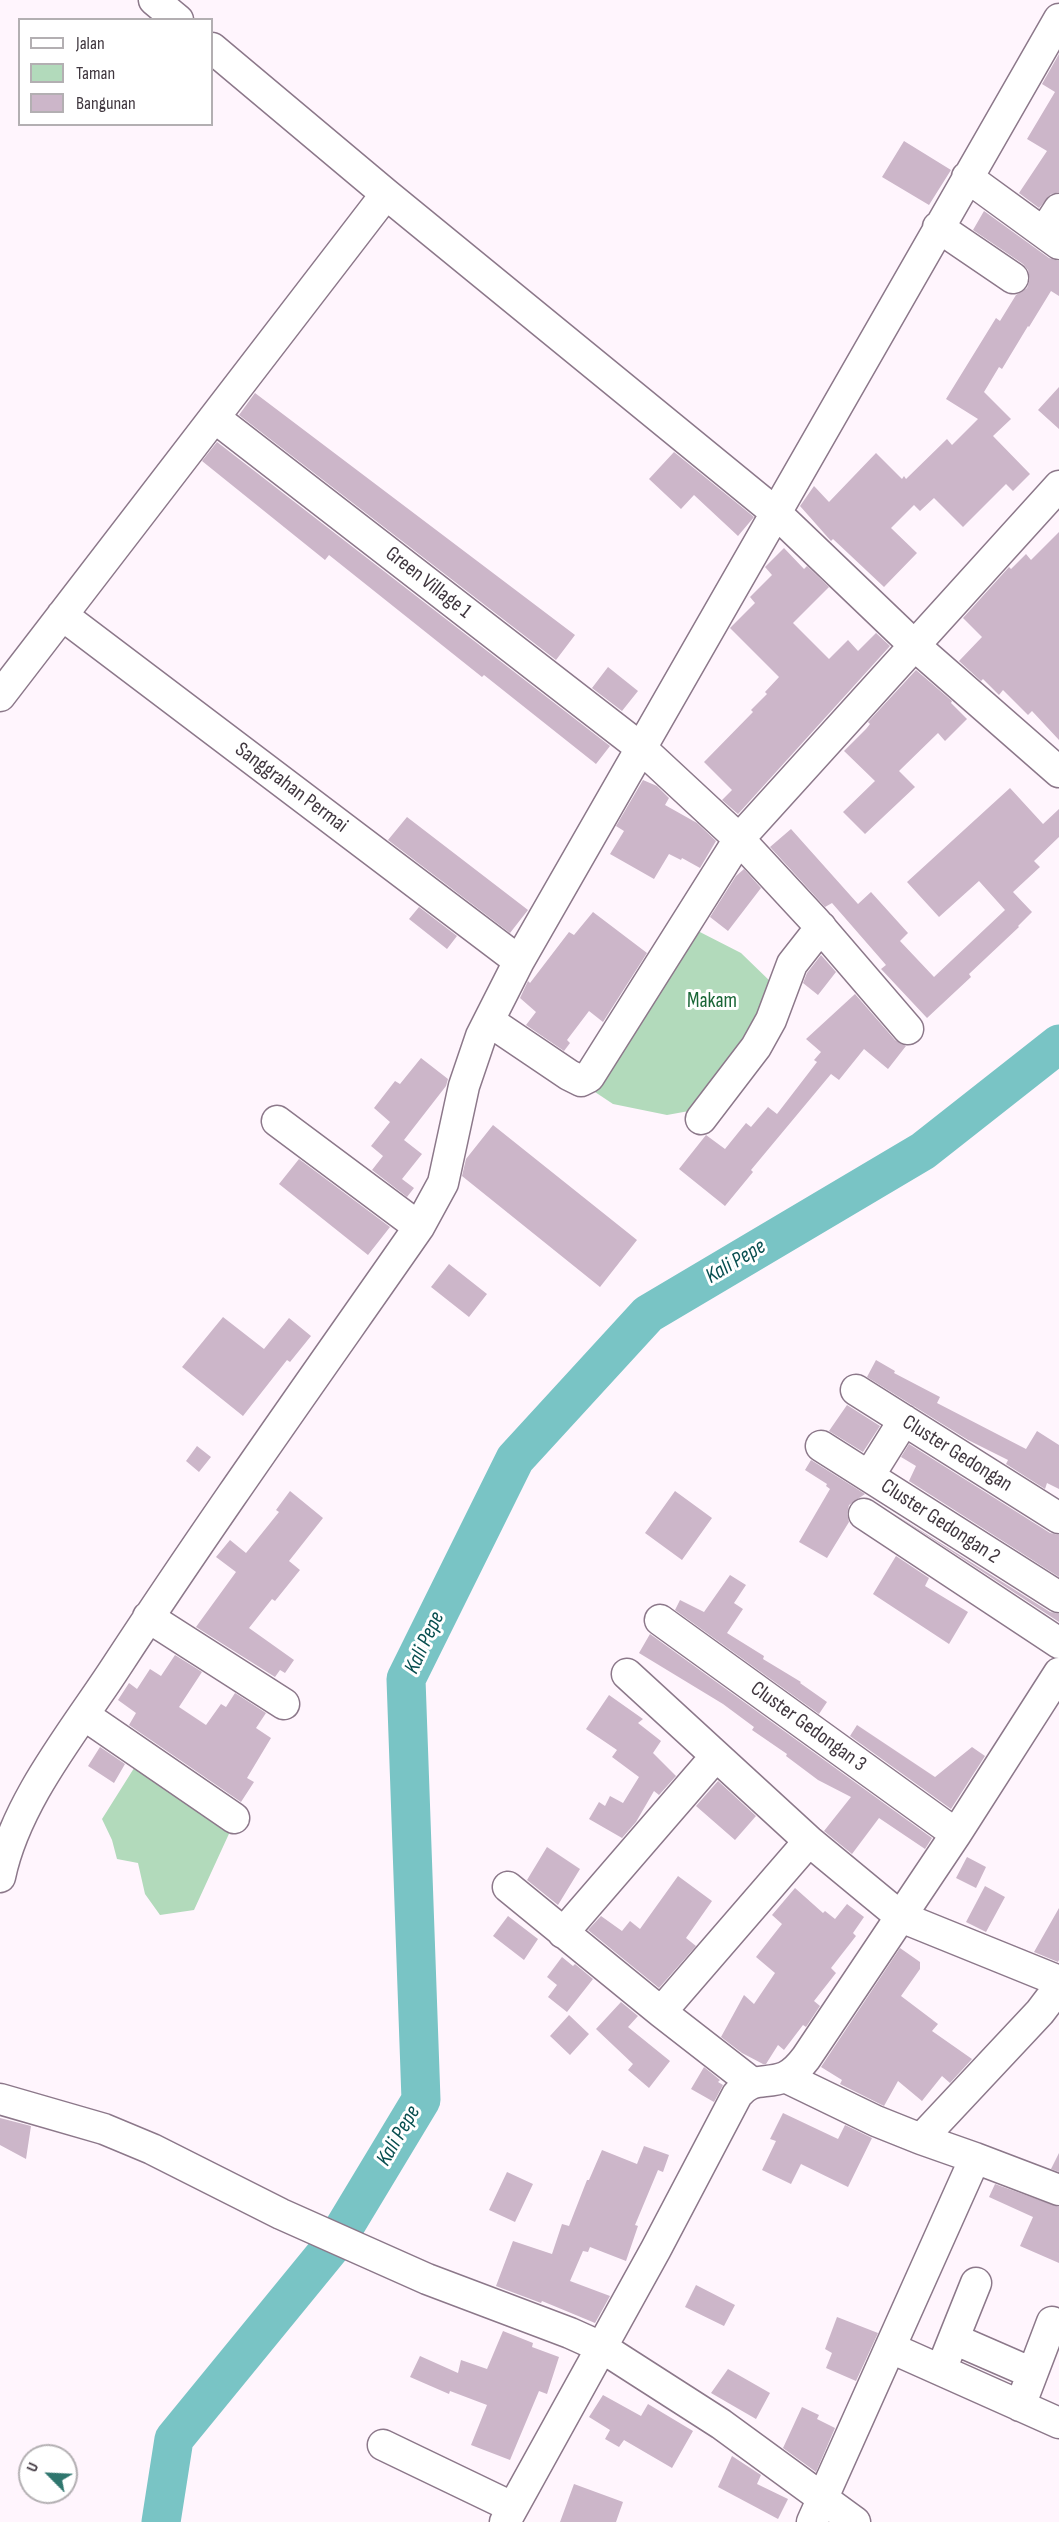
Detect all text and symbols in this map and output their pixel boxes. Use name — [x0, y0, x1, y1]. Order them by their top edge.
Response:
legend — [18, 18, 213, 126]
text: Jalan — [76, 33, 105, 54]
text: Taman — [76, 63, 115, 84]
text: Bangunan — [76, 93, 136, 114]
street label: Green Village 1 — [380, 542, 476, 624]
street label: Sanggrahan Permai — [230, 737, 352, 839]
park label: Makam — [687, 989, 737, 1015]
water label: Kali Pepe — [701, 1234, 771, 1290]
street label: Cluster Gedongan — [897, 1410, 1017, 1498]
street label: Cluster Gedongan 2 — [876, 1474, 1004, 1570]
water label: Kali Pepe — [399, 1608, 451, 1678]
street label: Cluster Gedongan 3 — [745, 1676, 871, 1778]
water label: Kali Pepe — [371, 2101, 427, 2171]
north arrow — [18, 2444, 78, 2504]
text: U — [23, 2460, 43, 2475]

